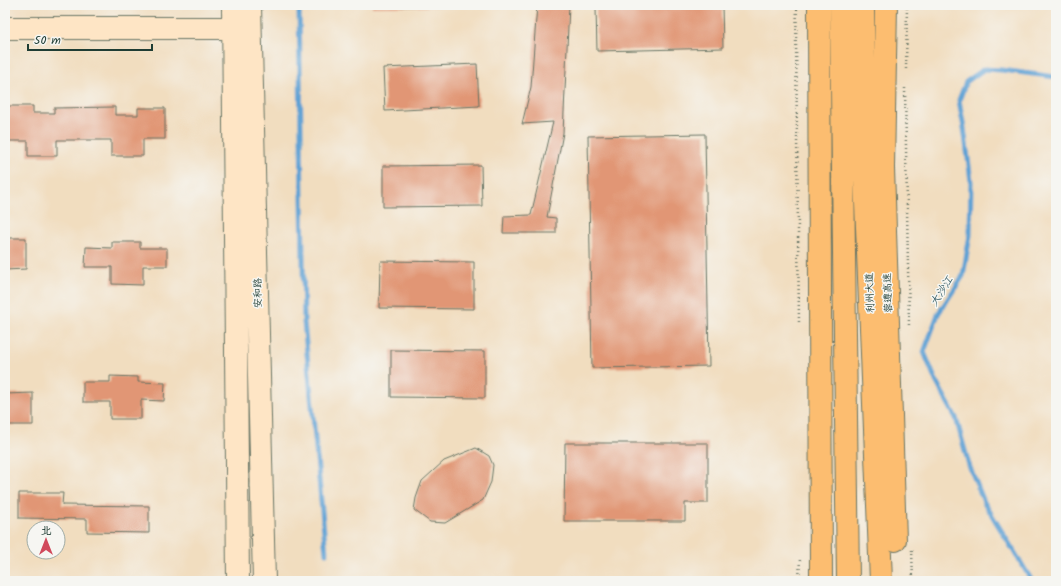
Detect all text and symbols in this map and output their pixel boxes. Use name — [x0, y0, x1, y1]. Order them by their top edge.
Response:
scale bar — [28, 26, 152, 52]
text: 50 m — [34, 31, 61, 50]
water label: 大沙江 — [925, 272, 959, 310]
street label: 利州大道 — [861, 273, 879, 313]
street label: 蓉遵高速 — [879, 273, 897, 313]
street label: 安和路 — [250, 278, 266, 308]
north arrow — [26, 520, 66, 560]
text: 北 — [41, 522, 52, 540]

